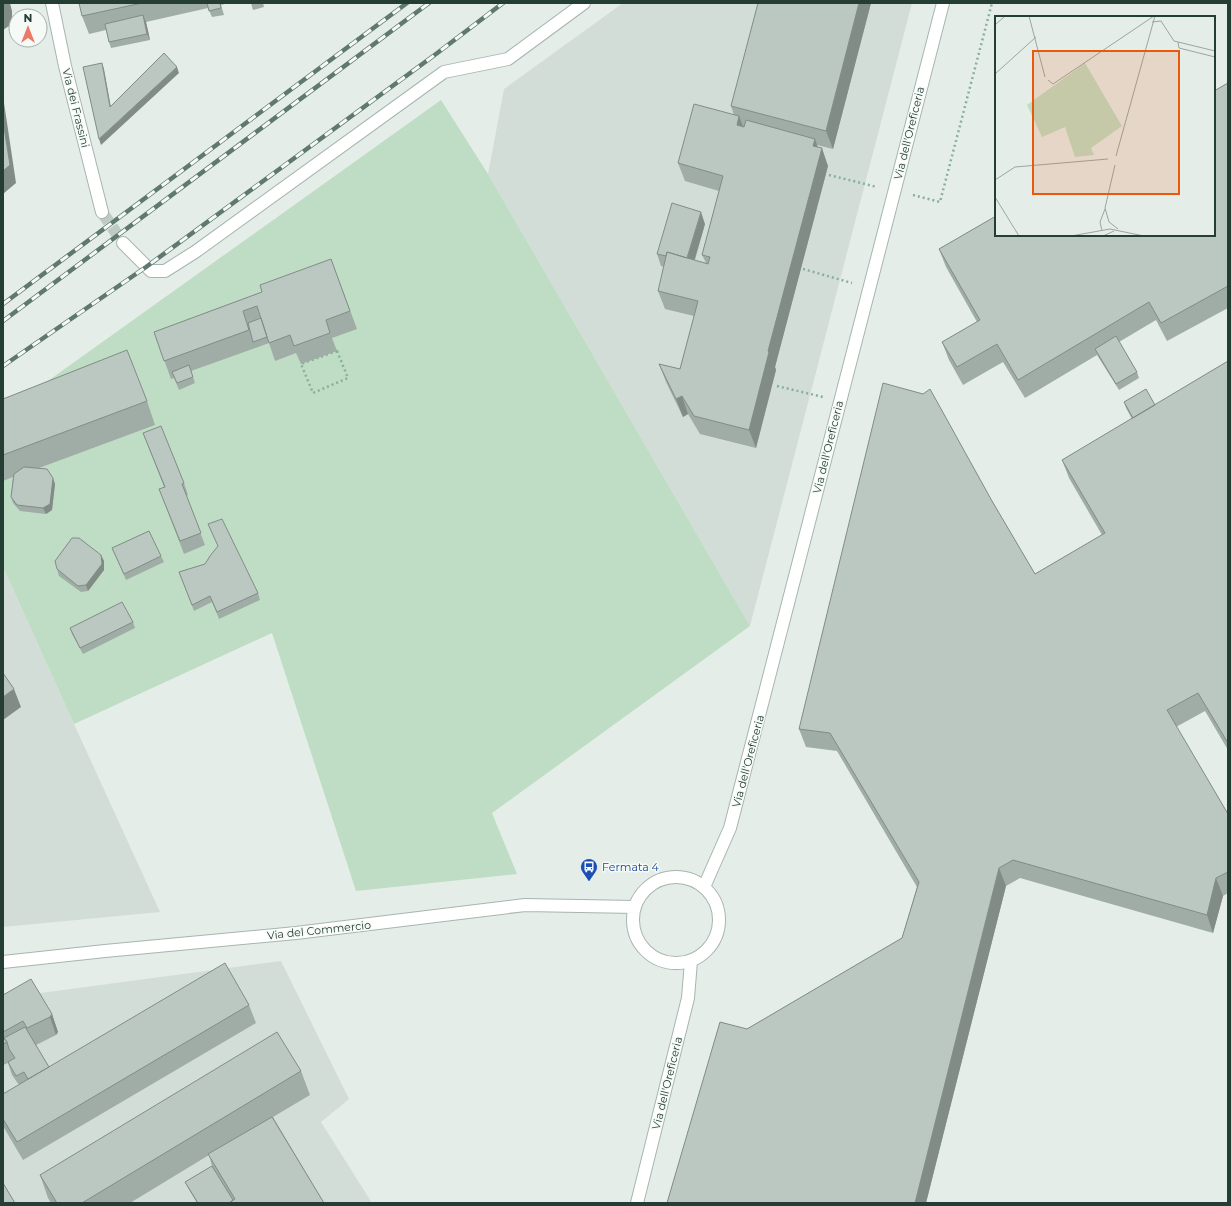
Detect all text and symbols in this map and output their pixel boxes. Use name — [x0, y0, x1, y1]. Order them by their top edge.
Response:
north arrow — [8, 8, 48, 48]
text: N — [24, 11, 32, 25]
inset map — [995, 16, 1215, 236]
street label: Via dei Frassini — [59, 67, 93, 149]
street label: Via dell'Oreficeria — [891, 85, 927, 181]
street label: Via dell'Oreficeria — [810, 399, 846, 495]
street label: Via dell'Oreficeria — [729, 713, 767, 809]
bus stop icon: Fermata 4 — [579, 857, 599, 882]
place label: Fermata 4 — [602, 860, 660, 874]
street label: Via del Commercio — [266, 918, 372, 942]
street label: Via dell'Oreficeria — [649, 1035, 685, 1131]

